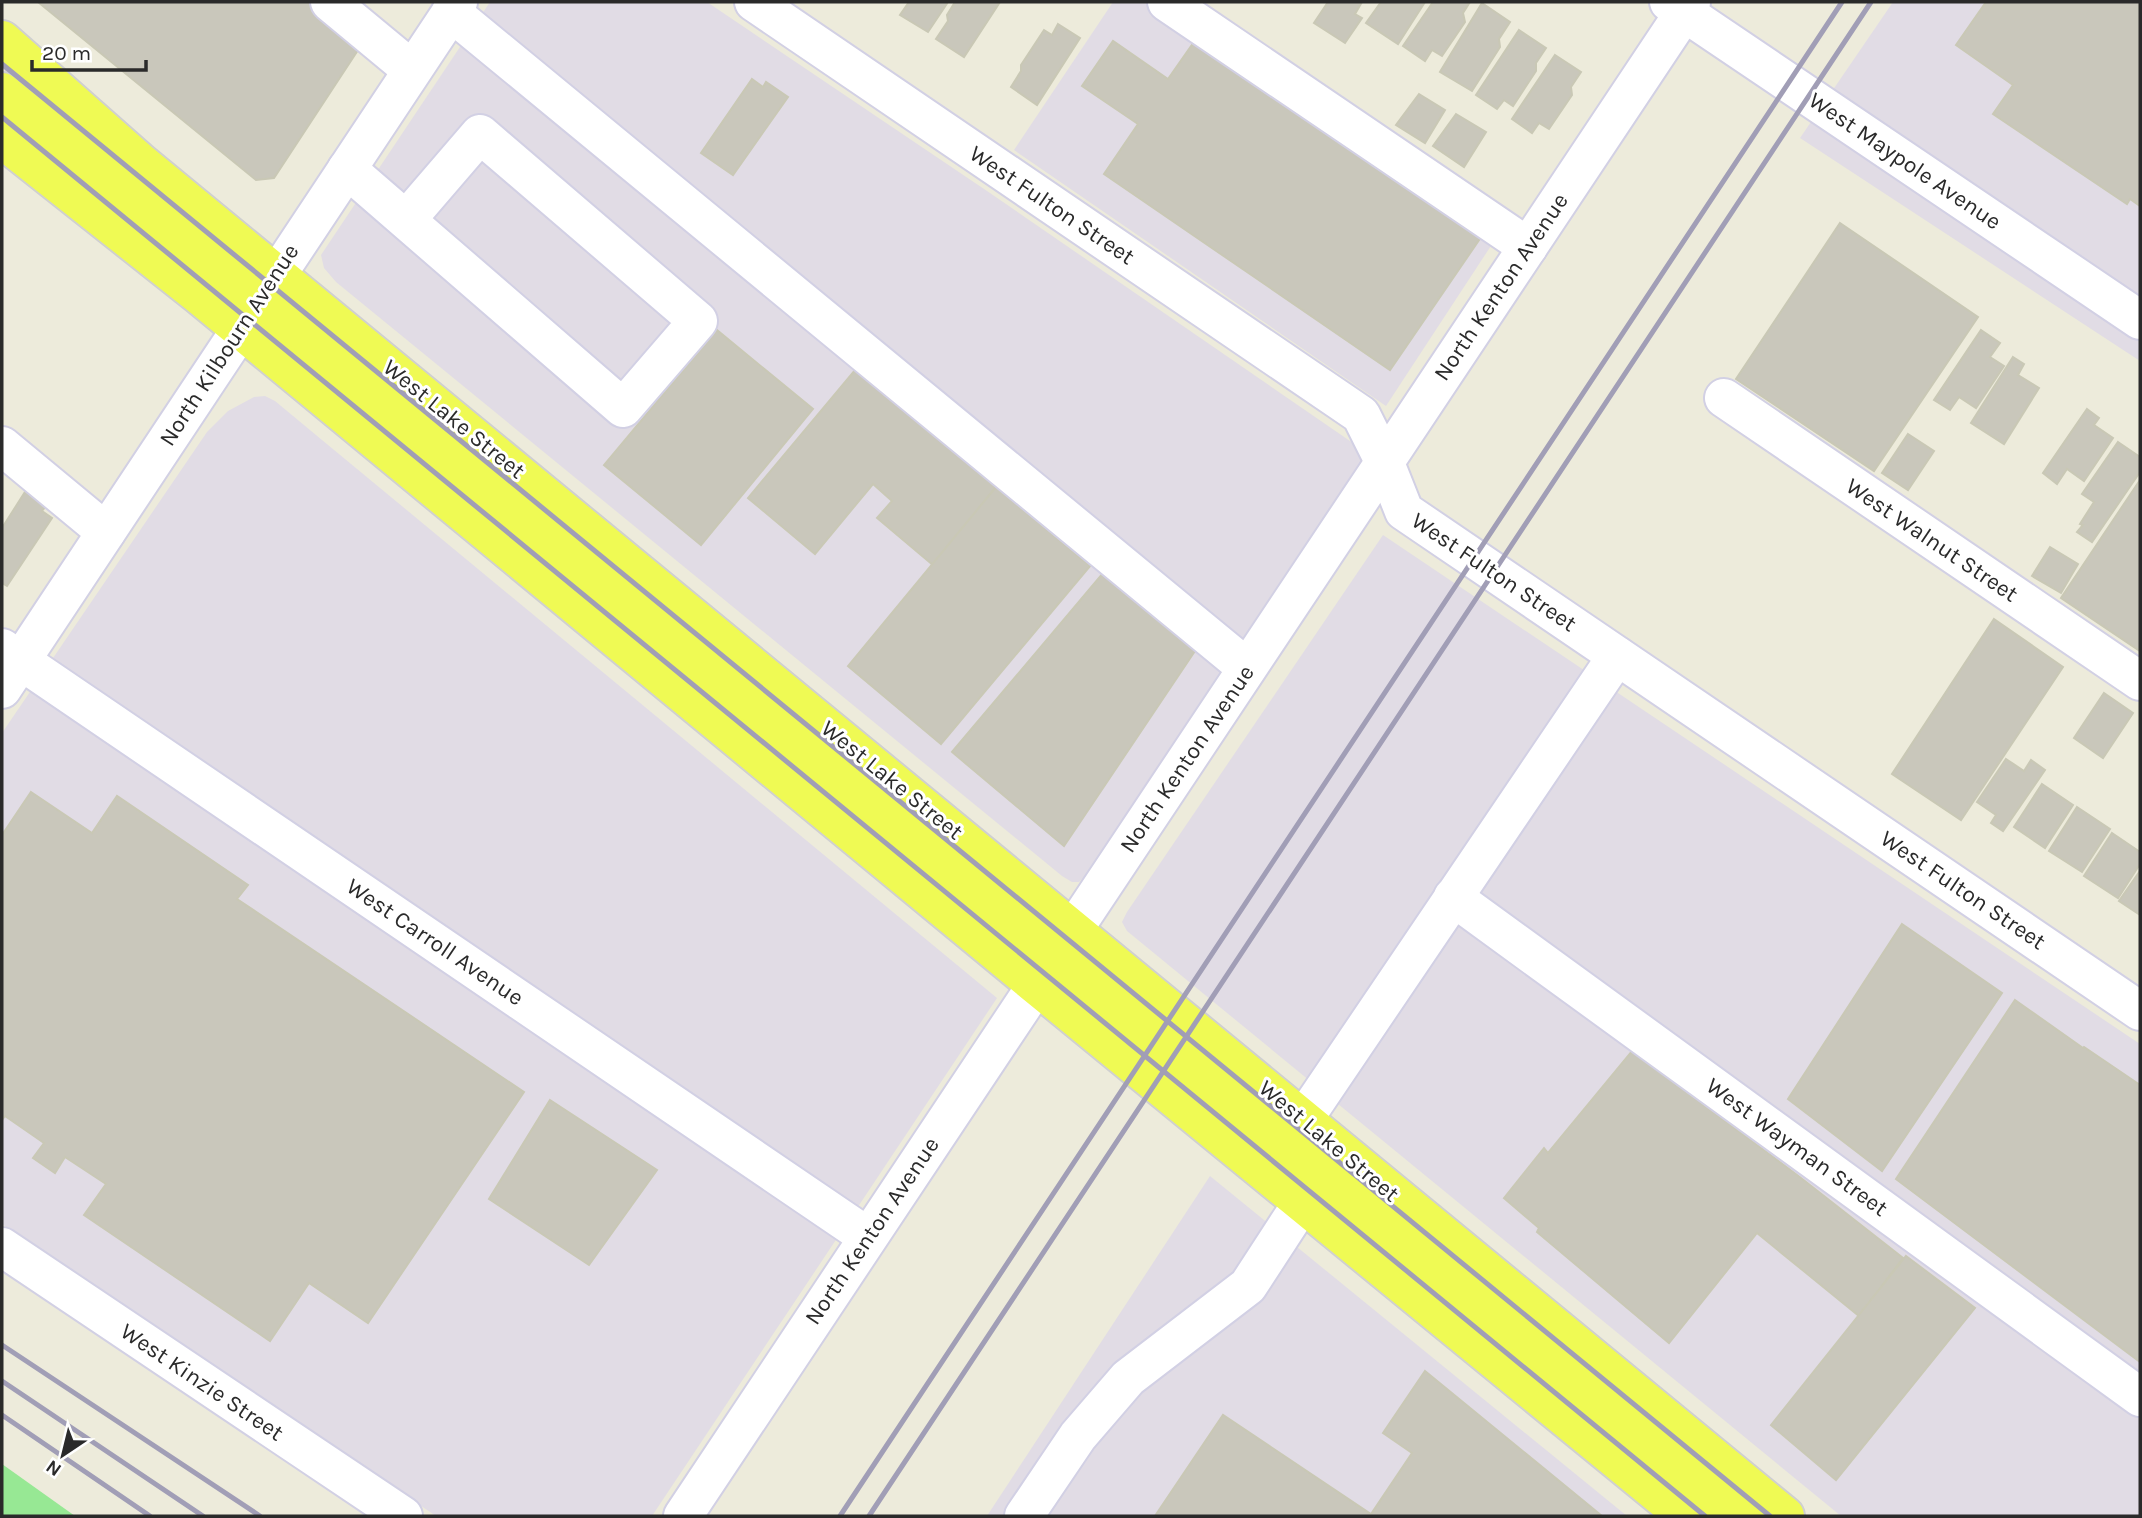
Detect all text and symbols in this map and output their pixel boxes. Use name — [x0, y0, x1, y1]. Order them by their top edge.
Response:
scale bar — [32, 28, 145, 72]
text: 20 m — [42, 41, 91, 65]
street label: West Maypole Avenue — [1804, 87, 2006, 235]
street label: West Fulton Street — [964, 140, 1140, 270]
street label: North Kenton Avenue — [1428, 188, 1574, 386]
street label: North Kilbourn Avenue — [154, 239, 304, 451]
street label: West Lake Street — [378, 354, 531, 485]
street label: West Walnut Street — [1841, 472, 2023, 608]
street label: West Fulton Street — [1406, 507, 1582, 637]
street label: North Kenton Avenue — [1114, 660, 1260, 858]
street label: West Lake Street — [816, 715, 969, 846]
street label: West Fulton Street — [1875, 825, 2051, 955]
street label: West Carroll Avenue — [341, 873, 529, 1011]
street label: West Wayman Street — [1701, 1072, 1893, 1222]
street label: West Lake Street — [1253, 1075, 1405, 1208]
street label: North Kenton Avenue — [799, 1132, 945, 1330]
street label: West Kinzie Street — [115, 1317, 289, 1447]
north arrow — [28, 1420, 98, 1490]
text: N — [42, 1455, 66, 1481]

